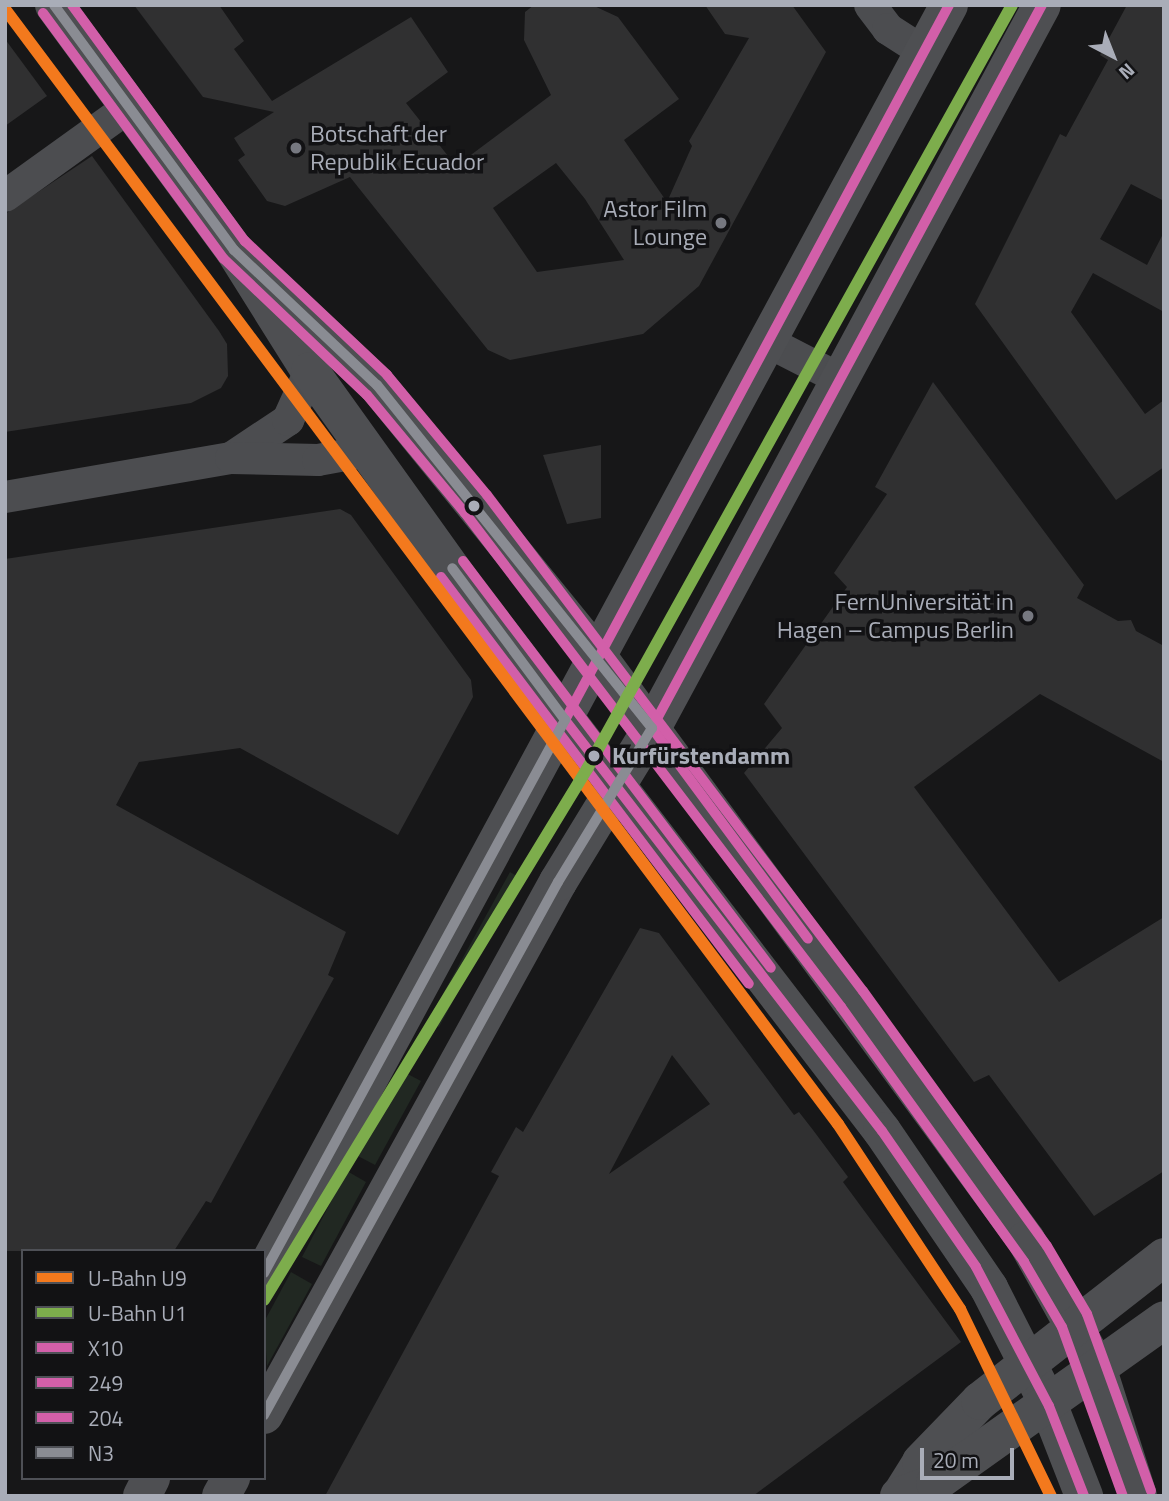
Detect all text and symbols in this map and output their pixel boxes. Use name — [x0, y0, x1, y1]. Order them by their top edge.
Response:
north arrow — [1078, 21, 1148, 91]
text: N — [1113, 57, 1142, 87]
place label: Botschaft der Republik Ecuador — [310, 120, 484, 176]
marker: Botschaft der Republik Ecuador — [288, 140, 304, 156]
place label: Astor Film Lounge — [603, 195, 707, 251]
marker: Astor Film Lounge — [713, 215, 729, 231]
unlabelled marker — [467, 499, 481, 513]
place label: FernUniversität in Hagen – Campus Berlin — [777, 588, 1014, 644]
marker: FernUniversität in Hagen – Campus Berlin — [1020, 608, 1036, 624]
place label: Kurfürstendamm — [612, 742, 790, 770]
marker: Kurfürstendamm — [582, 744, 606, 768]
legend — [21, 1249, 266, 1480]
text: U-Bahn U9 — [88, 1262, 187, 1294]
text: U-Bahn U1 — [88, 1297, 187, 1329]
text: X10 — [88, 1332, 123, 1364]
text: 249 — [88, 1367, 123, 1399]
text: 204 — [88, 1402, 123, 1434]
scale bar — [924, 1434, 1018, 1478]
text: N3 — [88, 1437, 114, 1469]
text: 20 m — [933, 1444, 979, 1476]

